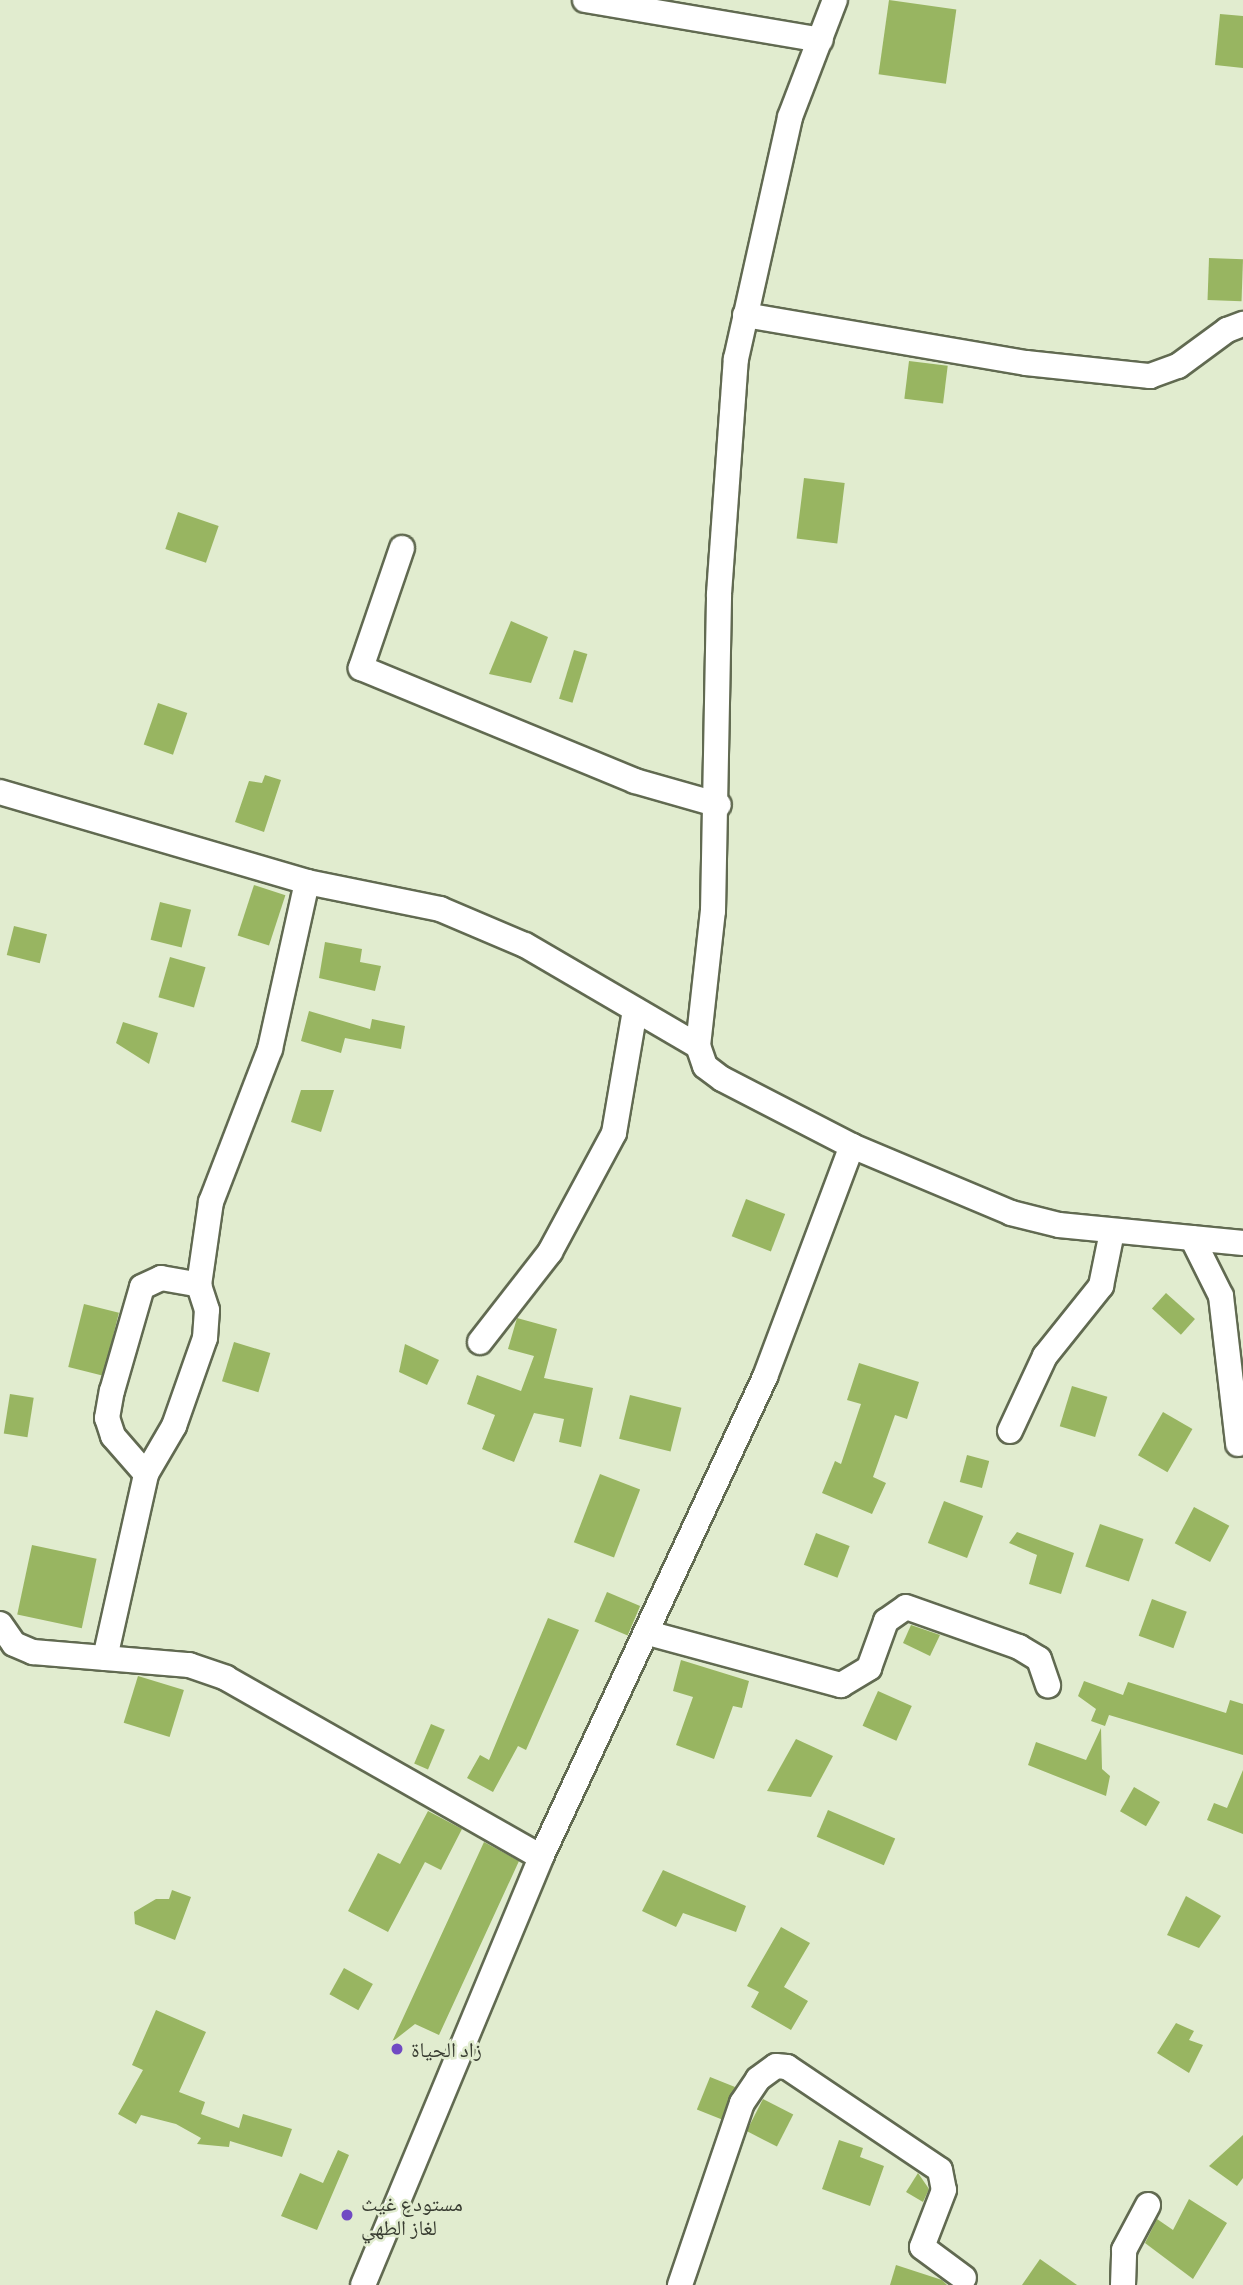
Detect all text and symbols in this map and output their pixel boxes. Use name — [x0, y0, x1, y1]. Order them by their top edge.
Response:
place label: زاد الحياة — [411, 2036, 482, 2062]
marker: زاد الحياة — [389, 2041, 405, 2057]
place label: مستودع غيث لغاز الطهي — [361, 2190, 463, 2240]
marker: مستودع غيث لغاز الطهي — [339, 2207, 355, 2223]

